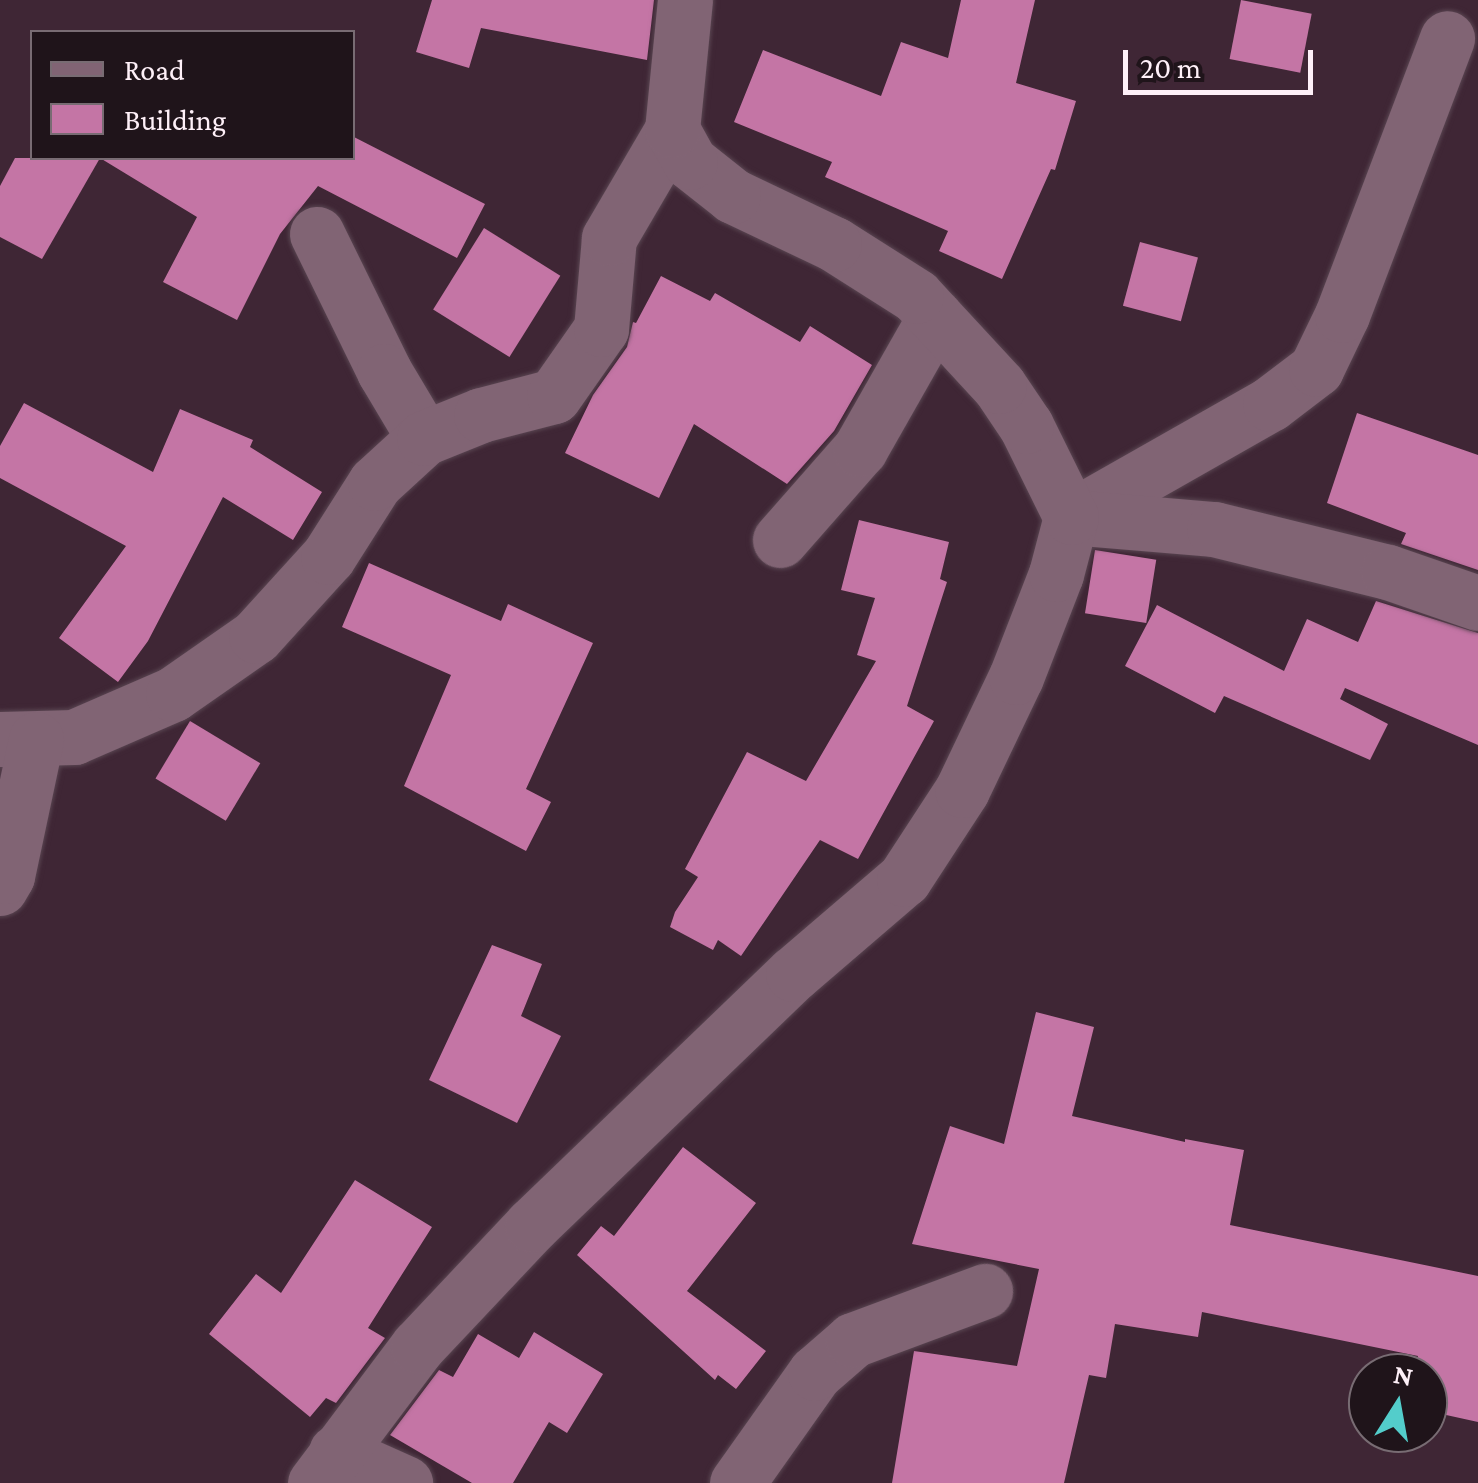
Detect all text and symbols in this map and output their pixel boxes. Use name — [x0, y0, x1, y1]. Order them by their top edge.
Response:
legend — [30, 30, 355, 160]
scale bar — [1128, 30, 1318, 92]
text: 20 m — [1140, 51, 1201, 84]
text: Road — [124, 53, 185, 86]
text: Building — [124, 103, 226, 136]
north arrow — [1348, 1353, 1448, 1453]
text: N — [1391, 1358, 1416, 1392]

